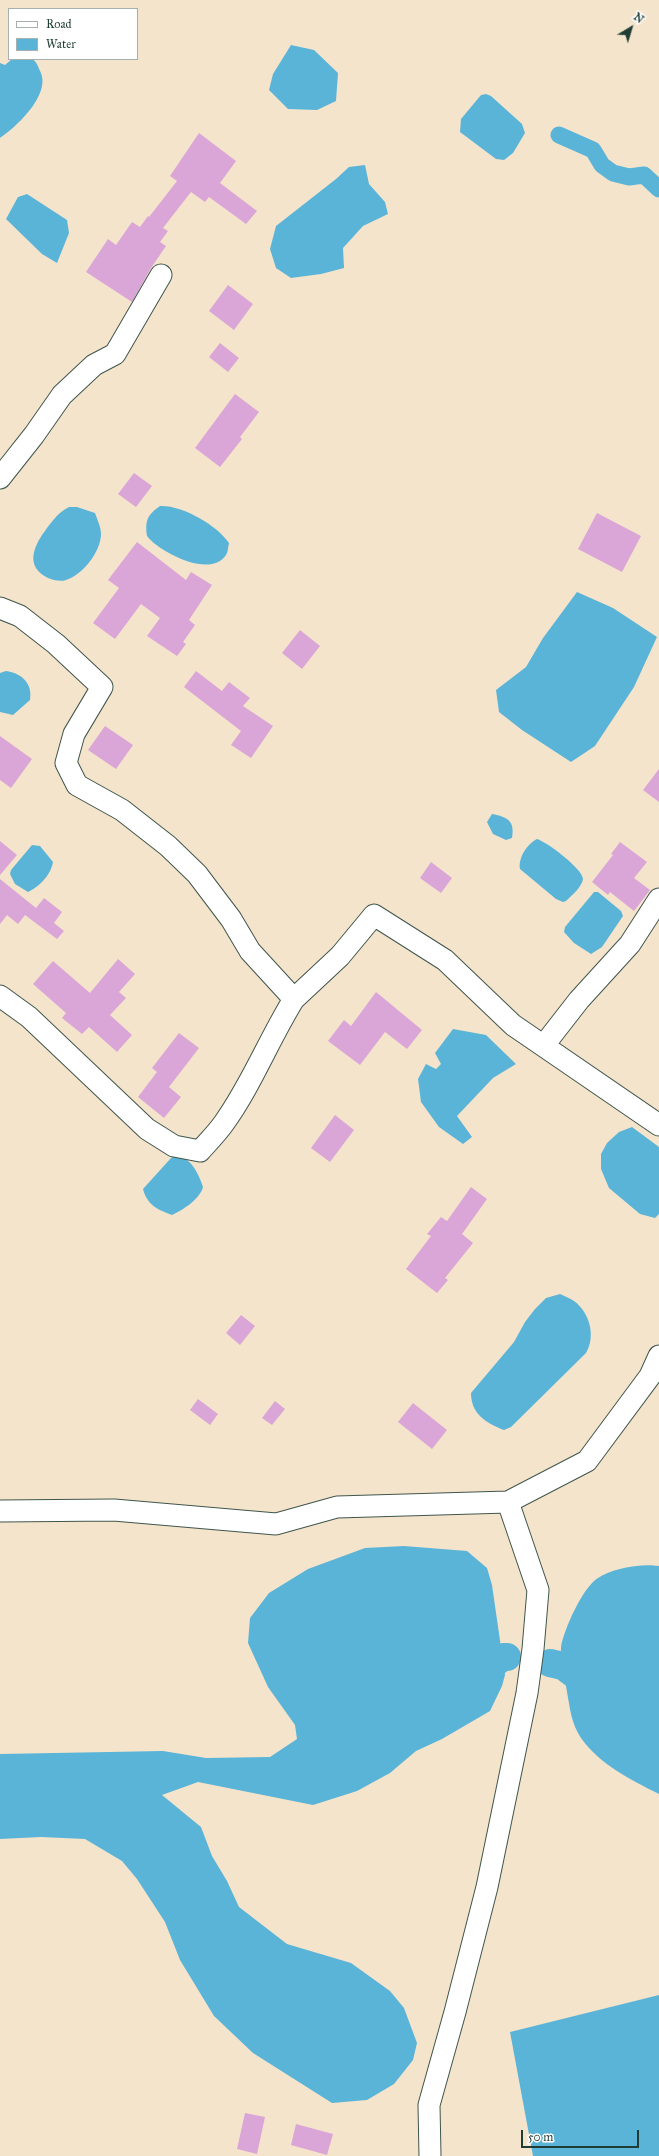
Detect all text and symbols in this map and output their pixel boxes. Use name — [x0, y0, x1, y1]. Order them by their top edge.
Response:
legend — [8, 8, 138, 60]
north arrow — [611, 8, 651, 48]
text: N — [631, 10, 646, 26]
text: Road — [46, 17, 72, 31]
text: Water — [46, 37, 76, 51]
scale bar — [523, 2122, 641, 2148]
text: 50 m — [528, 2130, 553, 2144]

